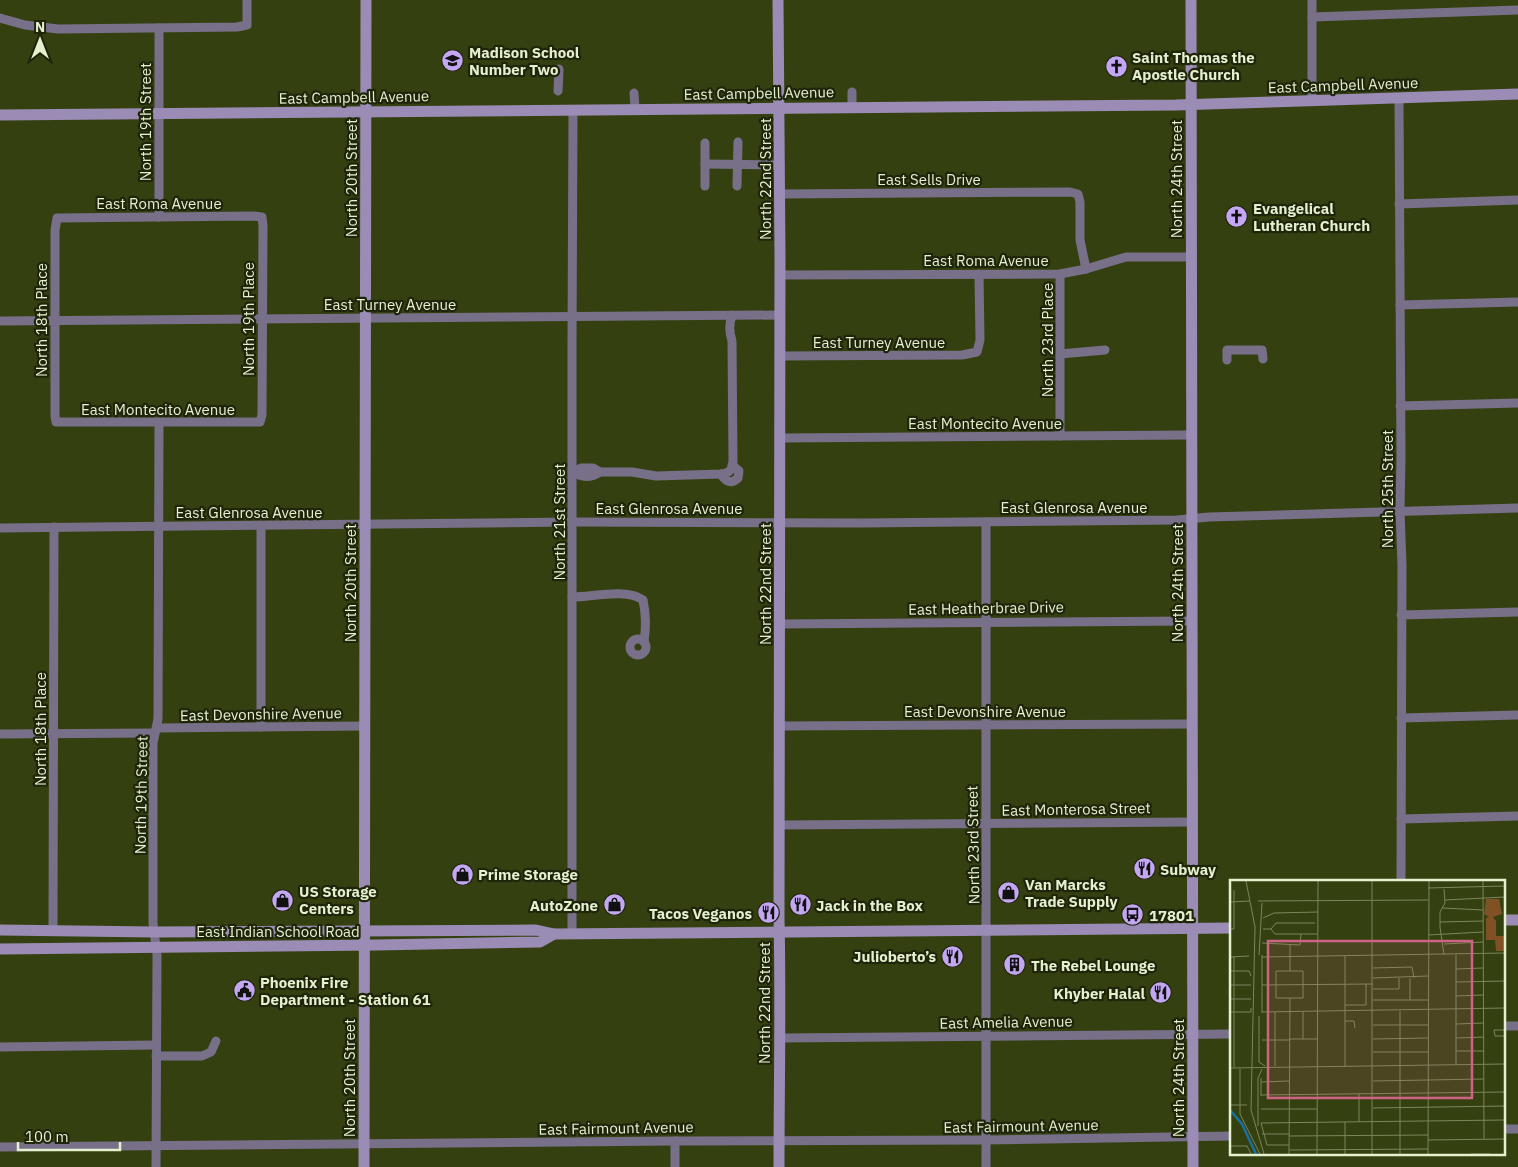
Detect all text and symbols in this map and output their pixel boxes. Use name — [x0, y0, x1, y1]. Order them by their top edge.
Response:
north arrow — [15, 15, 65, 65]
text: N — [35, 18, 45, 36]
place label: Madison School Number Two — [469, 43, 580, 79]
place label: Saint Thomas the Apostle Church — [1132, 48, 1255, 84]
school or university icon: Madison School Number Two — [441, 49, 465, 73]
church icon: Saint Thomas the Apostle Church — [1104, 54, 1128, 78]
street label: North 19th Street — [136, 63, 155, 181]
street label: East Campbell Avenue — [1267, 73, 1419, 97]
street label: East Campbell Avenue — [684, 82, 834, 104]
street label: East Campbell Avenue — [279, 86, 429, 108]
street label: North 22nd Street — [756, 118, 775, 240]
street label: North 20th Street — [342, 119, 361, 237]
street label: North 24th Street — [1167, 120, 1186, 238]
street label: East Sells Drive — [877, 170, 981, 189]
street label: East Roma Avenue — [96, 194, 222, 213]
place label: Evangelical Lutheran Church — [1253, 199, 1370, 235]
church icon: Evangelical Lutheran Church — [1225, 205, 1249, 229]
street label: East Roma Avenue — [923, 251, 1049, 270]
street label: North 19th Place — [239, 262, 258, 376]
street label: North 18th Place — [32, 263, 51, 377]
street label: North 23rd Place — [1038, 283, 1057, 397]
street label: East Turney Avenue — [324, 295, 456, 314]
street label: East Turney Avenue — [813, 333, 945, 352]
street label: East Montecito Avenue — [81, 400, 235, 419]
street label: East Montecito Avenue — [908, 414, 1062, 433]
street label: North 25th Street — [1378, 430, 1397, 548]
street label: North 21st Street — [550, 463, 569, 581]
street label: East Glenrosa Avenue — [1001, 498, 1147, 517]
street label: East Glenrosa Avenue — [596, 499, 742, 518]
street label: East Glenrosa Avenue — [176, 503, 322, 522]
street label: North 22nd Street — [756, 523, 775, 645]
street label: North 20th Street — [341, 524, 360, 642]
street label: North 24th Street — [1168, 524, 1187, 642]
street label: East Heatherbrae Drive — [908, 597, 1064, 619]
street label: North 18th Place — [31, 672, 50, 786]
street label: East Devonshire Avenue — [904, 702, 1066, 721]
street label: East Devonshire Avenue — [180, 703, 342, 725]
street label: North 19th Street — [130, 736, 152, 854]
street label: North 23rd Street — [962, 785, 984, 905]
street label: East Monterosa Street — [1001, 798, 1151, 820]
restaurant icon: Subway — [1132, 857, 1156, 881]
place label: Subway — [1160, 860, 1216, 879]
shop icon: Prime Storage — [450, 862, 474, 886]
place label: Prime Storage — [478, 865, 578, 884]
place label: Van Marcks Trade Supply — [1025, 875, 1118, 911]
inset map — [1230, 880, 1506, 1154]
shop icon: Van Marcks Trade Supply — [997, 881, 1021, 905]
place label: US Storage Centers — [299, 882, 377, 918]
shop icon: US Storage Centers — [271, 888, 295, 912]
shop icon: AutoZone — [602, 893, 626, 917]
restaurant icon: Jack in the Box — [788, 893, 812, 917]
place label: AutoZone — [530, 896, 598, 915]
place label: Jack in the Box — [816, 896, 924, 915]
restaurant icon: Tacos Veganos — [756, 901, 780, 925]
bus stop icon: 17801 — [1121, 903, 1145, 927]
place label: Tacos Veganos — [649, 904, 752, 923]
place label: 17801 — [1149, 906, 1194, 925]
street label: East Indian School Road — [196, 922, 360, 941]
street label: North 22nd Street — [755, 942, 774, 1064]
restaurant icon: Julioberto’s — [940, 944, 964, 968]
place label: Julioberto’s — [853, 947, 936, 966]
building icon: The Rebel Lounge — [1003, 953, 1027, 977]
place label: The Rebel Lounge — [1031, 956, 1155, 975]
place label: Phoenix Fire Department - Station 61 — [260, 973, 431, 1009]
public building icon: Phoenix Fire Department - Station 61 — [232, 979, 256, 1003]
restaurant icon: Khyber Halal — [1149, 981, 1173, 1005]
place label: Khyber Halal — [1054, 984, 1145, 1003]
street label: East Amelia Avenue — [939, 1011, 1073, 1033]
street label: North 20th Street — [340, 1019, 359, 1137]
street label: North 24th Street — [1169, 1019, 1188, 1137]
street label: East Fairmount Avenue — [943, 1115, 1099, 1137]
street label: East Fairmount Avenue — [538, 1117, 694, 1139]
scale bar — [18, 1120, 120, 1152]
text: 100 m — [25, 1127, 69, 1146]

